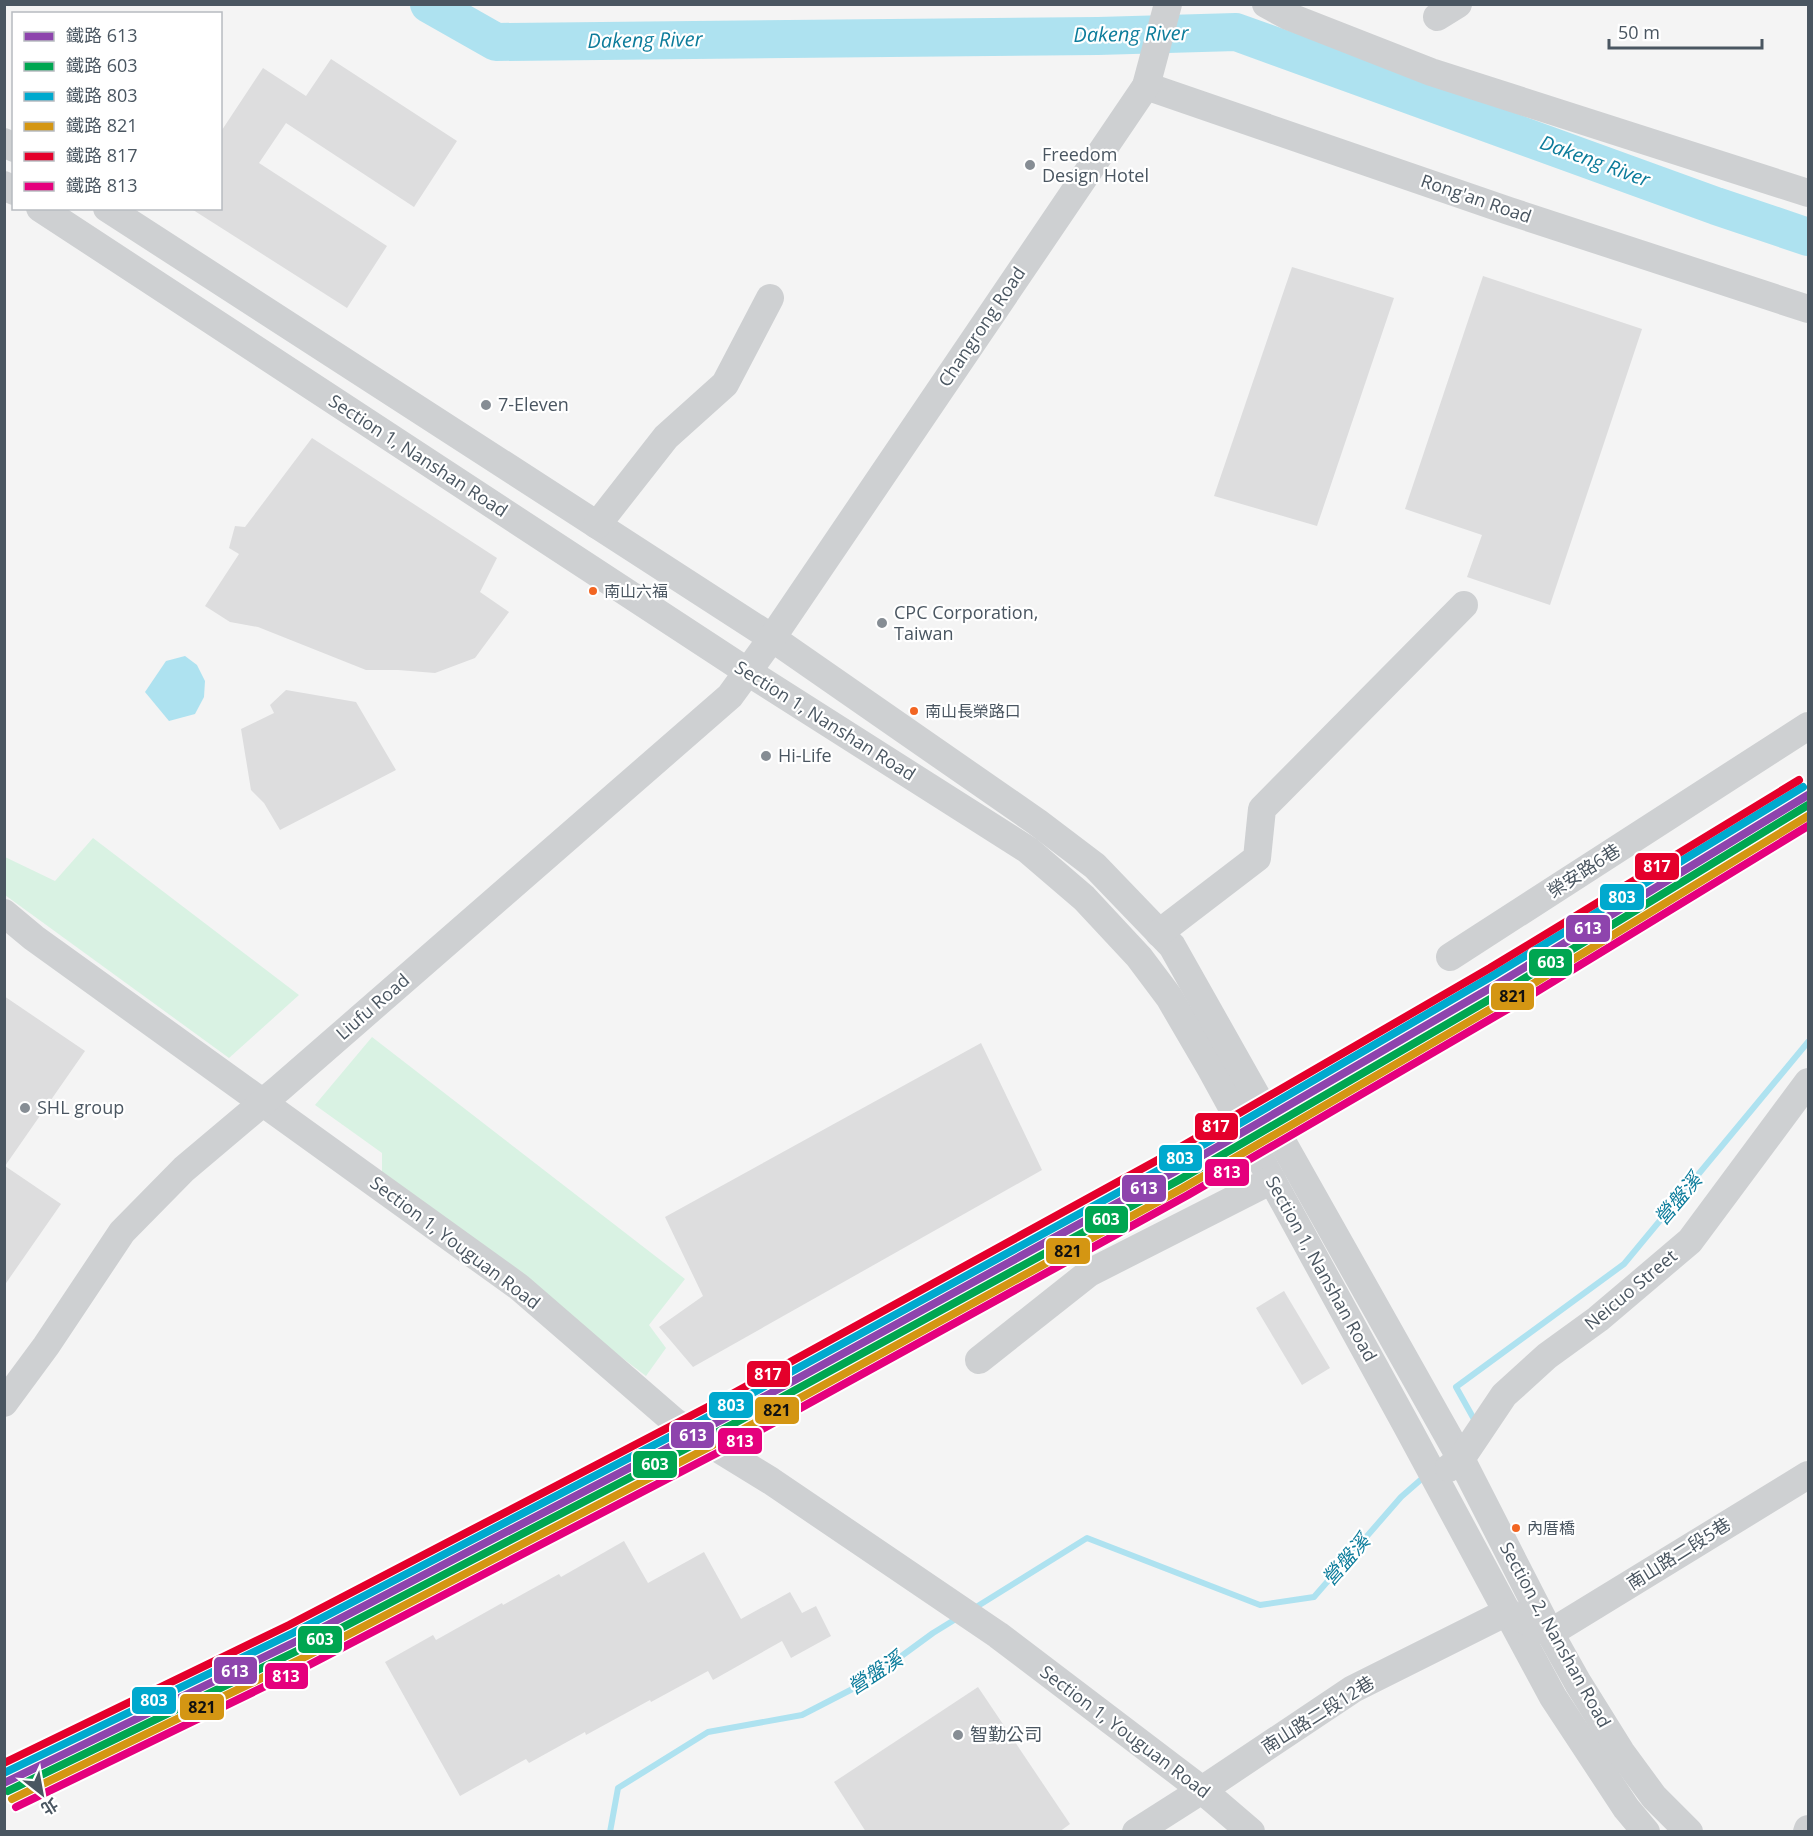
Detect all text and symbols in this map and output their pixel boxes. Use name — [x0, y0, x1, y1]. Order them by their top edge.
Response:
legend — [12, 12, 222, 210]
scale bar — [1609, 12, 1762, 50]
water label: Dakeng River — [1073, 19, 1190, 48]
text: 50 m — [1618, 20, 1660, 44]
text: 鐵路 613 — [66, 23, 138, 47]
water label: Dakeng River — [587, 25, 704, 54]
text: 鐵路 603 — [66, 53, 138, 77]
text: 鐵路 803 — [66, 83, 138, 107]
text: 鐵路 821 — [66, 113, 138, 137]
water label: Dakeng River — [1536, 128, 1655, 193]
place label: Freedom Design Hotel — [1042, 142, 1149, 187]
text: 鐵路 817 — [66, 143, 138, 167]
marker: Freedom Design Hotel — [1023, 158, 1037, 172]
street label: Rong'an Road — [1418, 168, 1535, 228]
text: 鐵路 813 — [66, 173, 138, 197]
street label: Changrong Road — [932, 262, 1030, 391]
street label: Section 1, Nanshan Road — [325, 388, 513, 522]
place label: 7-Eleven — [498, 392, 569, 416]
marker: 7-Eleven — [479, 398, 493, 412]
place label: 南山六福 — [604, 580, 668, 602]
marker: 南山六福 — [587, 585, 599, 597]
place label: CPC Corporation, Taiwan — [894, 600, 1038, 645]
marker: CPC Corporation, Taiwan — [875, 616, 889, 630]
street label: Section 1, Nanshan Road — [731, 655, 920, 786]
place label: 南山長榮路口 — [925, 700, 1021, 722]
marker: 南山長榮路口 — [908, 705, 920, 717]
place label: Hi-Life — [778, 743, 832, 767]
marker: Hi-Life — [759, 749, 773, 763]
street label: 榮安路6巷 — [1542, 838, 1625, 903]
line badge: 817 — [1634, 852, 1680, 881]
text: 817 — [1643, 855, 1671, 877]
line badge: 803 — [1599, 883, 1645, 911]
text: 803 — [1608, 886, 1636, 908]
line badge: 613 — [1565, 914, 1611, 943]
text: 613 — [1574, 917, 1602, 939]
line badge: 603 — [1528, 948, 1573, 977]
text: 603 — [1537, 951, 1565, 973]
street label: Liufu Road — [331, 968, 414, 1045]
line badge: 821 — [1490, 982, 1535, 1011]
text: 821 — [1499, 985, 1527, 1007]
place label: SHL group — [37, 1095, 124, 1119]
marker: SHL group — [18, 1101, 32, 1115]
line badge: 817 — [1194, 1112, 1239, 1141]
text: 817 — [1202, 1115, 1230, 1137]
line badge: 803 — [1158, 1144, 1203, 1172]
text: 803 — [1166, 1147, 1194, 1169]
line badge: 813 — [1204, 1158, 1250, 1187]
text: 813 — [1213, 1161, 1241, 1183]
water label: 營盤溪 — [1648, 1165, 1709, 1230]
street label: Section 1, Youguan Road — [366, 1170, 546, 1314]
street label: Section 1, Nanshan Road — [1261, 1171, 1383, 1366]
line badge: 613 — [1121, 1174, 1167, 1203]
text: 613 — [1130, 1177, 1158, 1199]
line badge: 603 — [1084, 1205, 1129, 1234]
text: 603 — [1092, 1208, 1120, 1230]
line badge: 821 — [1045, 1237, 1091, 1265]
text: 821 — [1054, 1240, 1082, 1262]
street label: Neicuo Street — [1579, 1244, 1682, 1335]
line badge: 817 — [746, 1360, 791, 1388]
text: 817 — [754, 1363, 782, 1385]
line badge: 803 — [708, 1391, 754, 1419]
text: 803 — [717, 1394, 745, 1416]
line badge: 821 — [754, 1396, 800, 1425]
text: 821 — [763, 1399, 791, 1421]
line badge: 613 — [670, 1421, 715, 1449]
text: 613 — [679, 1424, 707, 1446]
line badge: 813 — [717, 1427, 763, 1455]
text: 813 — [726, 1430, 754, 1452]
line badge: 603 — [632, 1450, 678, 1479]
text: 603 — [641, 1453, 669, 1475]
street label: 南山路二段5巷 — [1622, 1512, 1735, 1595]
place label: 內厝橋 — [1527, 1517, 1575, 1539]
marker: 內厝橋 — [1510, 1522, 1522, 1534]
water label: 營盤溪 — [1316, 1526, 1377, 1591]
street label: Section 2, Nanshan Road — [1495, 1537, 1617, 1732]
line badge: 603 — [297, 1625, 343, 1654]
text: 603 — [306, 1628, 334, 1650]
water label: 營盤溪 — [842, 1643, 910, 1700]
line badge: 613 — [213, 1656, 258, 1685]
street label: Section 1, Youguan Road — [1036, 1659, 1216, 1803]
text: 613 — [221, 1660, 249, 1682]
line badge: 813 — [264, 1662, 309, 1690]
text: 813 — [272, 1665, 300, 1687]
street label: 南山路二段12巷 — [1257, 1670, 1378, 1758]
line badge: 803 — [131, 1686, 177, 1715]
text: 803 — [140, 1689, 168, 1711]
line badge: 821 — [179, 1693, 225, 1721]
text: 821 — [188, 1696, 216, 1718]
place label: 智勤公司 — [970, 1722, 1042, 1746]
marker: 智勤公司 — [951, 1728, 965, 1742]
north arrow — [12, 1764, 72, 1824]
text: 北 — [37, 1793, 62, 1820]

